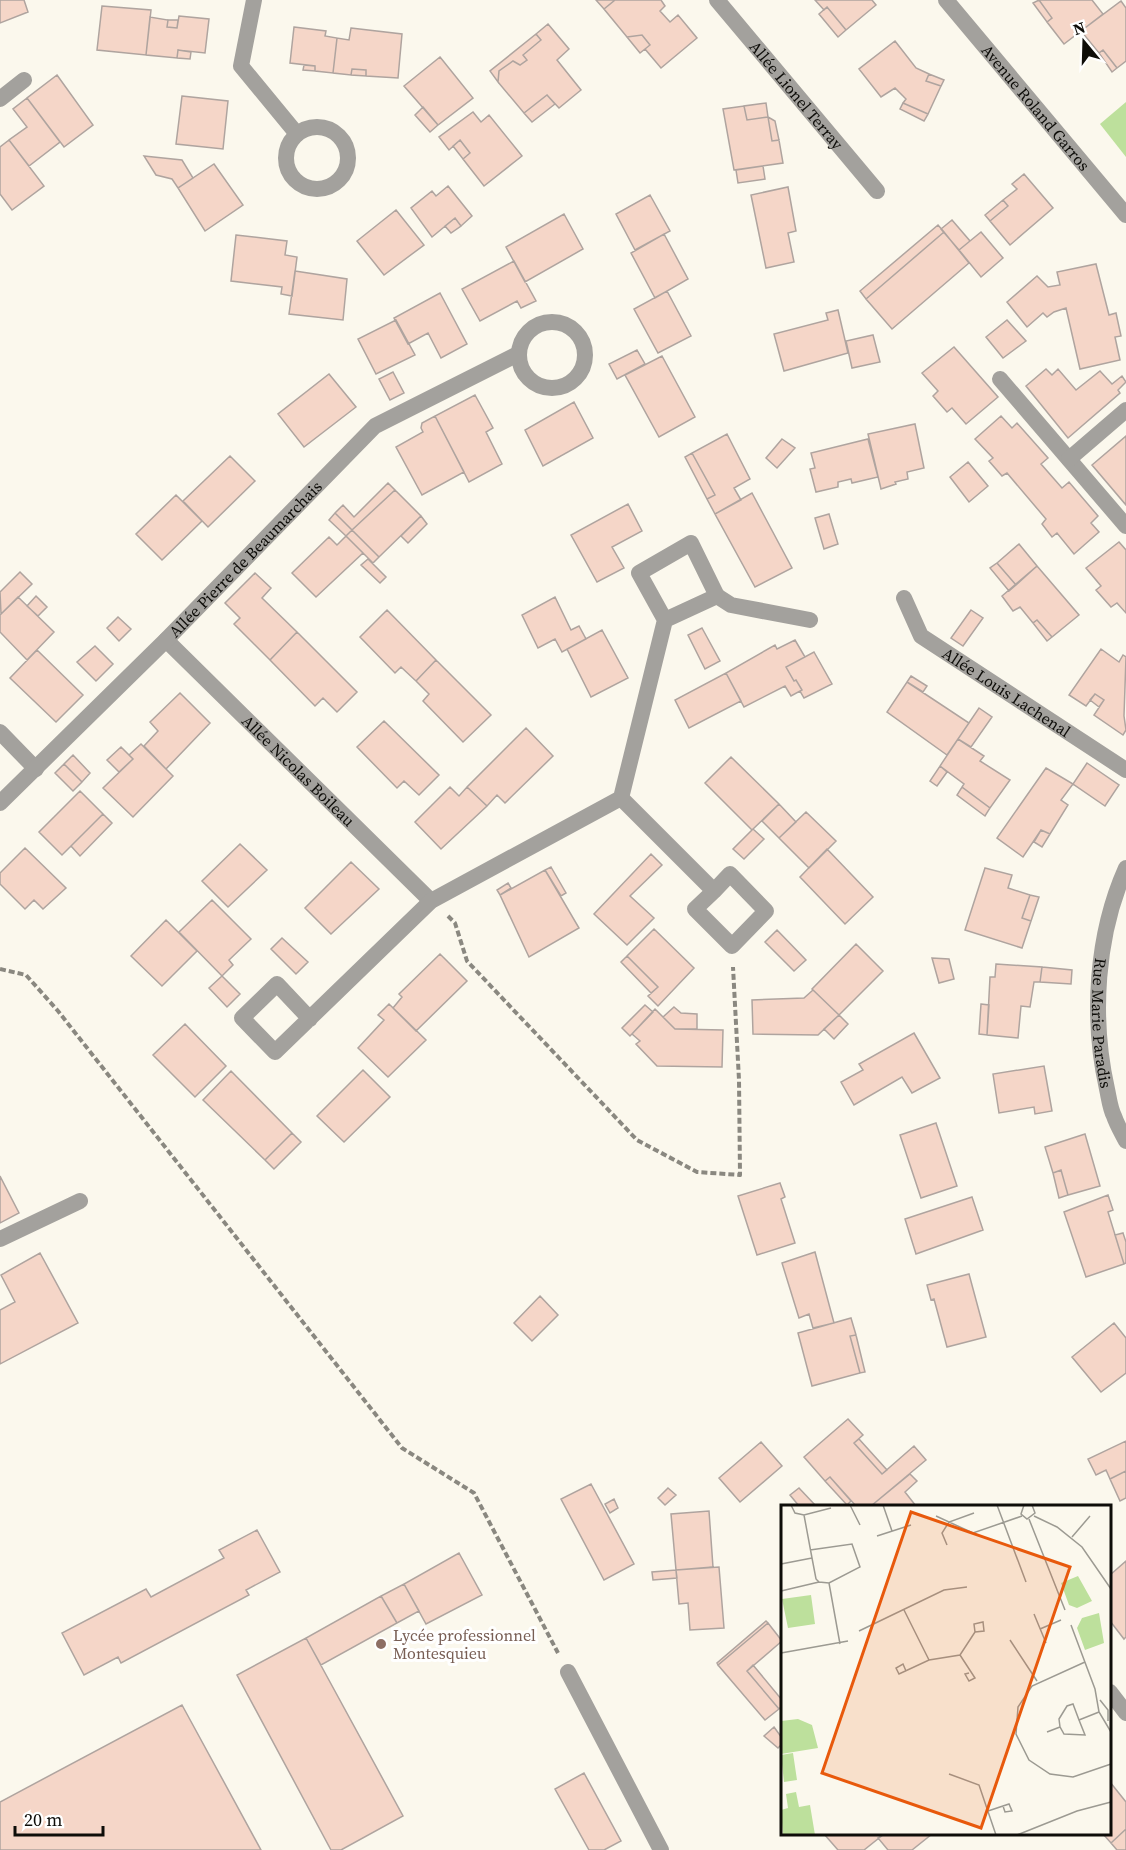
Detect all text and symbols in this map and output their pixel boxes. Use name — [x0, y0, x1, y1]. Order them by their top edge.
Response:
north arrow — [1054, 12, 1114, 72]
text: N — [1070, 15, 1089, 40]
street label: Allée Lionel Terray — [745, 36, 849, 155]
street label: Avenue Roland Garros — [977, 40, 1095, 175]
street label: Allée Pierre de Beaumarchais — [164, 476, 327, 642]
street label: Allée Louis Lachenal — [938, 642, 1075, 742]
street label: Allée Nicolas Boileau — [237, 710, 360, 831]
street label: Rue Marie Paradis — [1087, 957, 1117, 1090]
inset map — [781, 1505, 1111, 1835]
place label: Lycée professionnel Montesquieu — [393, 1624, 536, 1664]
marker: Lycée professionnel Montesquieu — [374, 1637, 388, 1651]
scale bar — [15, 1799, 104, 1837]
text: 20 m — [24, 1807, 62, 1832]

